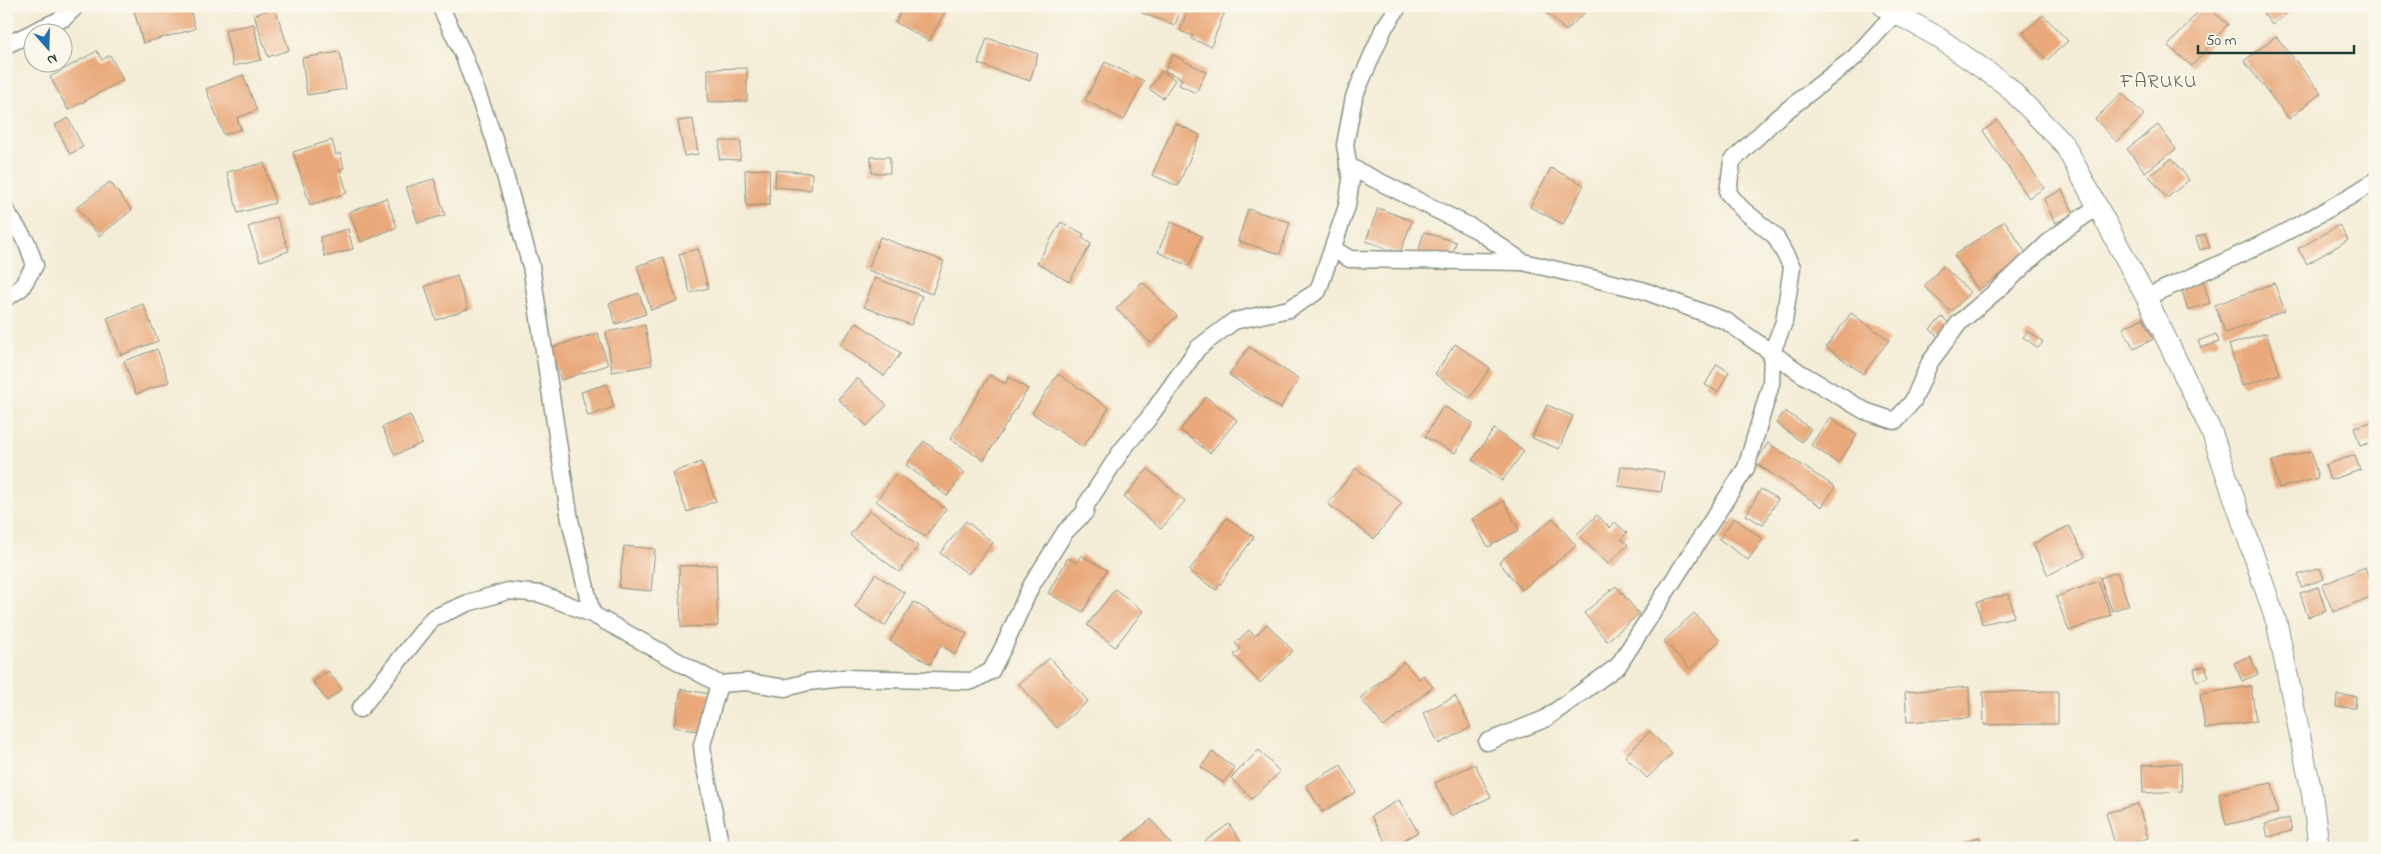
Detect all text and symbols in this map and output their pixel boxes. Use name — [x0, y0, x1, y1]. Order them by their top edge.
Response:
north arrow — [22, 22, 72, 72]
scale bar — [2198, 22, 2355, 54]
text: 50 m — [2206, 30, 2237, 52]
text: N — [44, 47, 60, 70]
district label: FARUKU — [2119, 68, 2198, 97]

